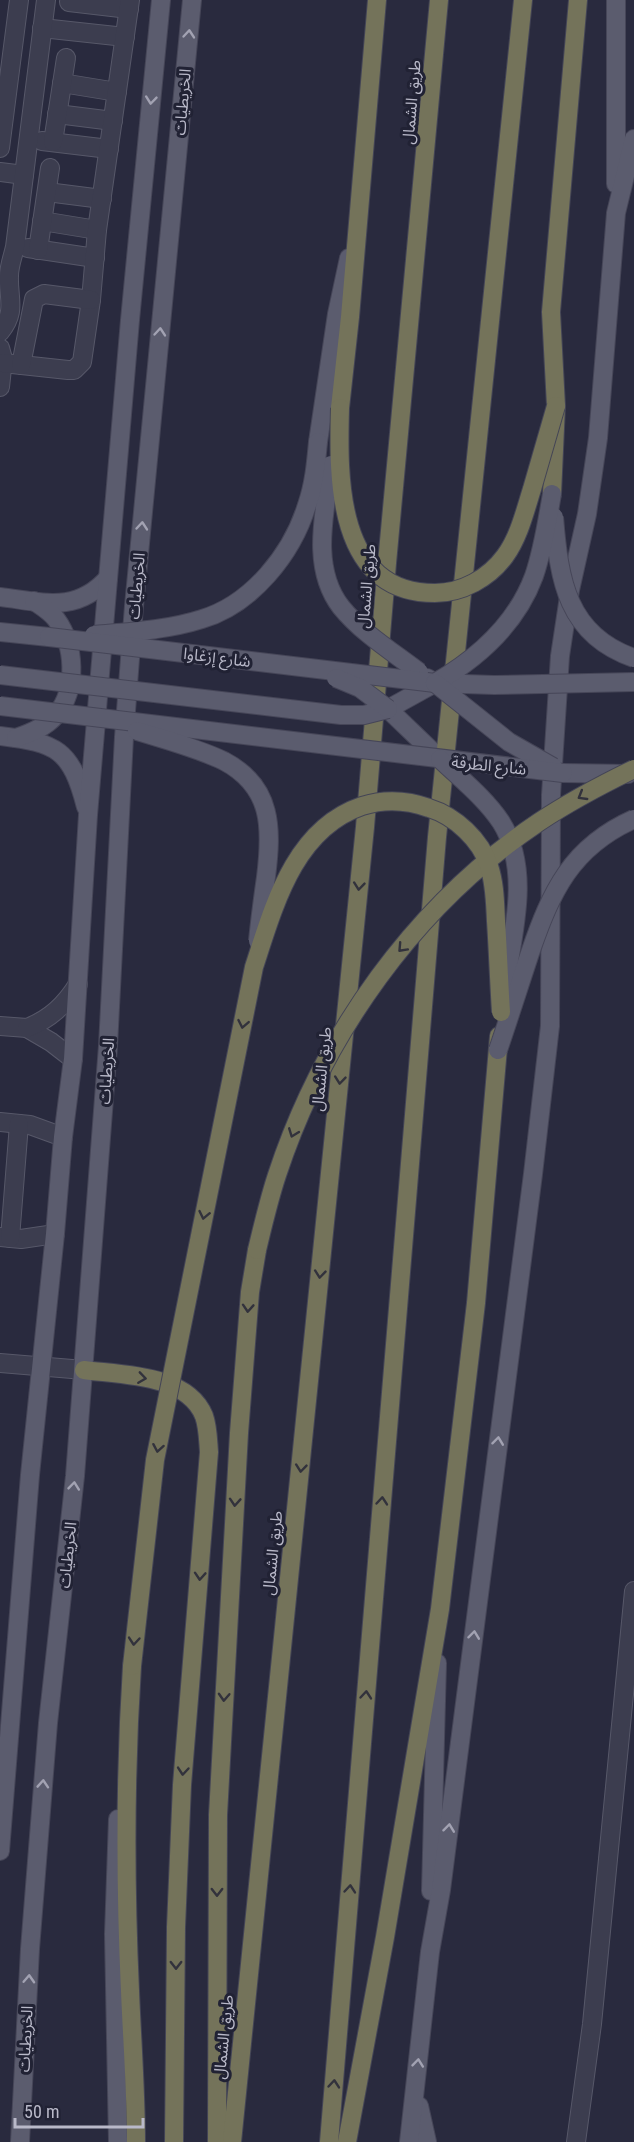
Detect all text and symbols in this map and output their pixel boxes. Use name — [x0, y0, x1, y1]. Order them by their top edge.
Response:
one-way arrow — [182, 29, 195, 38]
street label: طريق الشمال — [398, 59, 426, 145]
street label: الخريطيات — [170, 68, 195, 136]
one-way arrow — [146, 95, 158, 105]
one-way arrow — [153, 328, 166, 337]
one-way arrow — [135, 522, 148, 531]
street label: طريق الشمال — [353, 543, 381, 629]
street label: الخريطيات — [124, 552, 149, 620]
street label: شارع إزغاوا — [182, 644, 252, 674]
street label: شارع الطرفة — [450, 752, 527, 782]
one-way arrow — [578, 788, 588, 800]
one-way arrow — [353, 881, 366, 890]
one-way arrow — [398, 941, 409, 951]
one-way arrow — [237, 1019, 250, 1029]
street label: طريق الشمال — [308, 1026, 336, 1112]
street label: الخريطيات — [95, 1037, 118, 1105]
one-way arrow — [334, 1075, 347, 1084]
one-way arrow — [288, 1127, 300, 1138]
one-way arrow — [198, 1210, 211, 1220]
one-way arrow — [314, 1269, 327, 1278]
one-way arrow — [242, 1303, 255, 1312]
one-way arrow — [138, 1372, 147, 1384]
one-way arrow — [492, 1437, 504, 1446]
one-way arrow — [152, 1443, 165, 1453]
one-way arrow — [295, 1463, 308, 1472]
one-way arrow — [67, 1481, 80, 1490]
one-way arrow — [375, 1496, 388, 1505]
one-way arrow — [229, 1498, 242, 1507]
street label: طريق الشمال — [259, 1510, 287, 1596]
street label: الخريطيات — [55, 1521, 80, 1589]
one-way arrow — [193, 1572, 206, 1581]
one-way arrow — [467, 1630, 479, 1639]
one-way arrow — [128, 1637, 141, 1646]
one-way arrow — [359, 1690, 372, 1700]
one-way arrow — [218, 1692, 231, 1701]
one-way arrow — [177, 1766, 190, 1775]
one-way arrow — [36, 1780, 49, 1789]
one-way arrow — [442, 1824, 455, 1833]
one-way arrow — [343, 1885, 356, 1894]
one-way arrow — [211, 1887, 223, 1896]
one-way arrow — [170, 1961, 182, 1970]
one-way arrow — [22, 1974, 35, 1983]
street label: طريق الشمال — [210, 1994, 238, 2080]
street label: الخريطيات — [14, 2005, 37, 2073]
one-way arrow — [411, 2058, 424, 2068]
one-way arrow — [327, 2079, 340, 2088]
scale bar — [15, 2091, 142, 2129]
text: 50 m — [24, 2101, 59, 2122]

